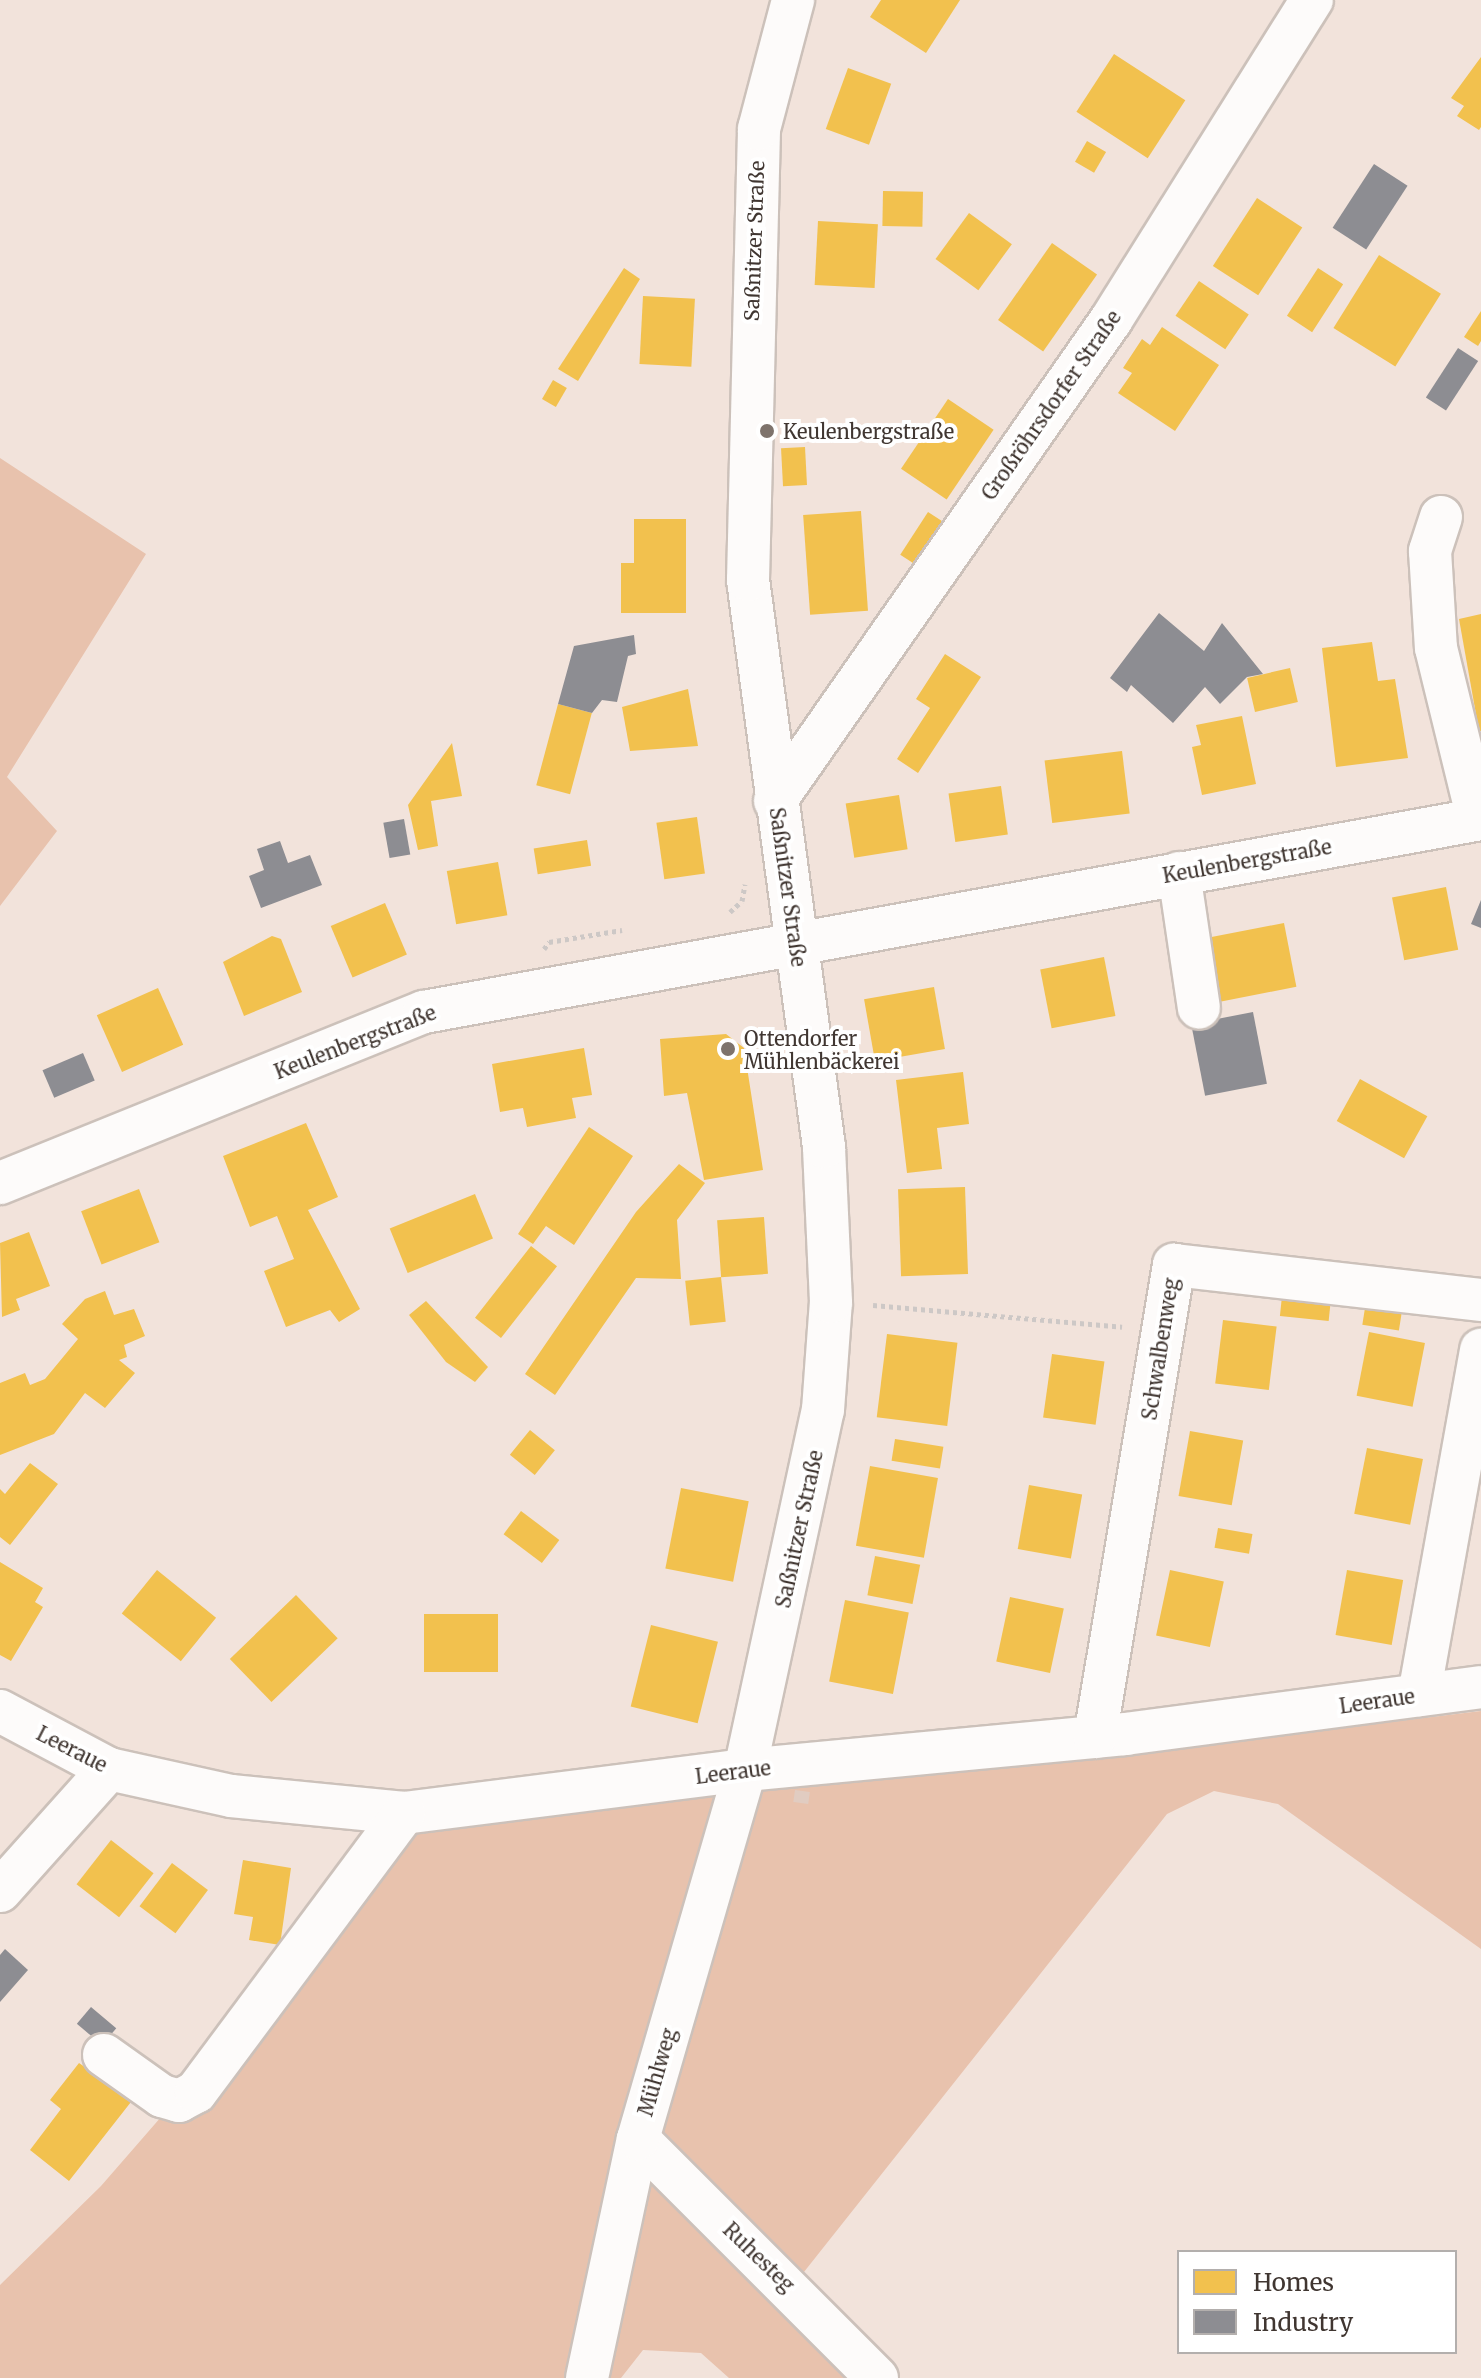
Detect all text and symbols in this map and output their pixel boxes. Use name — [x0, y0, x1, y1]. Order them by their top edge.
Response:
street label: Saßnitzer Straße — [739, 160, 769, 322]
street label: Großröhrsdorfer Straße — [976, 306, 1126, 504]
place label: Keulenbergstraße — [783, 419, 954, 443]
marker: Keulenbergstraße — [758, 422, 776, 440]
street label: Saßnitzer Straße — [765, 806, 811, 968]
street label: Keulenbergstraße — [1161, 834, 1333, 888]
street label: Keulenbergstraße — [271, 1000, 439, 1084]
place label: Ottendorfer Mühlenbäckerei — [744, 1026, 899, 1073]
marker: Ottendorfer Mühlenbäckerei — [719, 1040, 737, 1058]
street label: Schwalbenweg — [1137, 1276, 1183, 1422]
street label: Saßnitzer Straße — [771, 1448, 827, 1610]
street label: Leeraue — [1338, 1684, 1416, 1718]
street label: Leeraue — [33, 1721, 111, 1777]
street label: Leeraue — [694, 1755, 772, 1789]
street label: Mühlweg — [633, 2025, 681, 2119]
street label: Ruhesteg — [718, 2217, 800, 2297]
legend — [1177, 2250, 1457, 2354]
text: Homes — [1253, 2267, 1334, 2298]
text: Industry — [1253, 2307, 1353, 2338]

